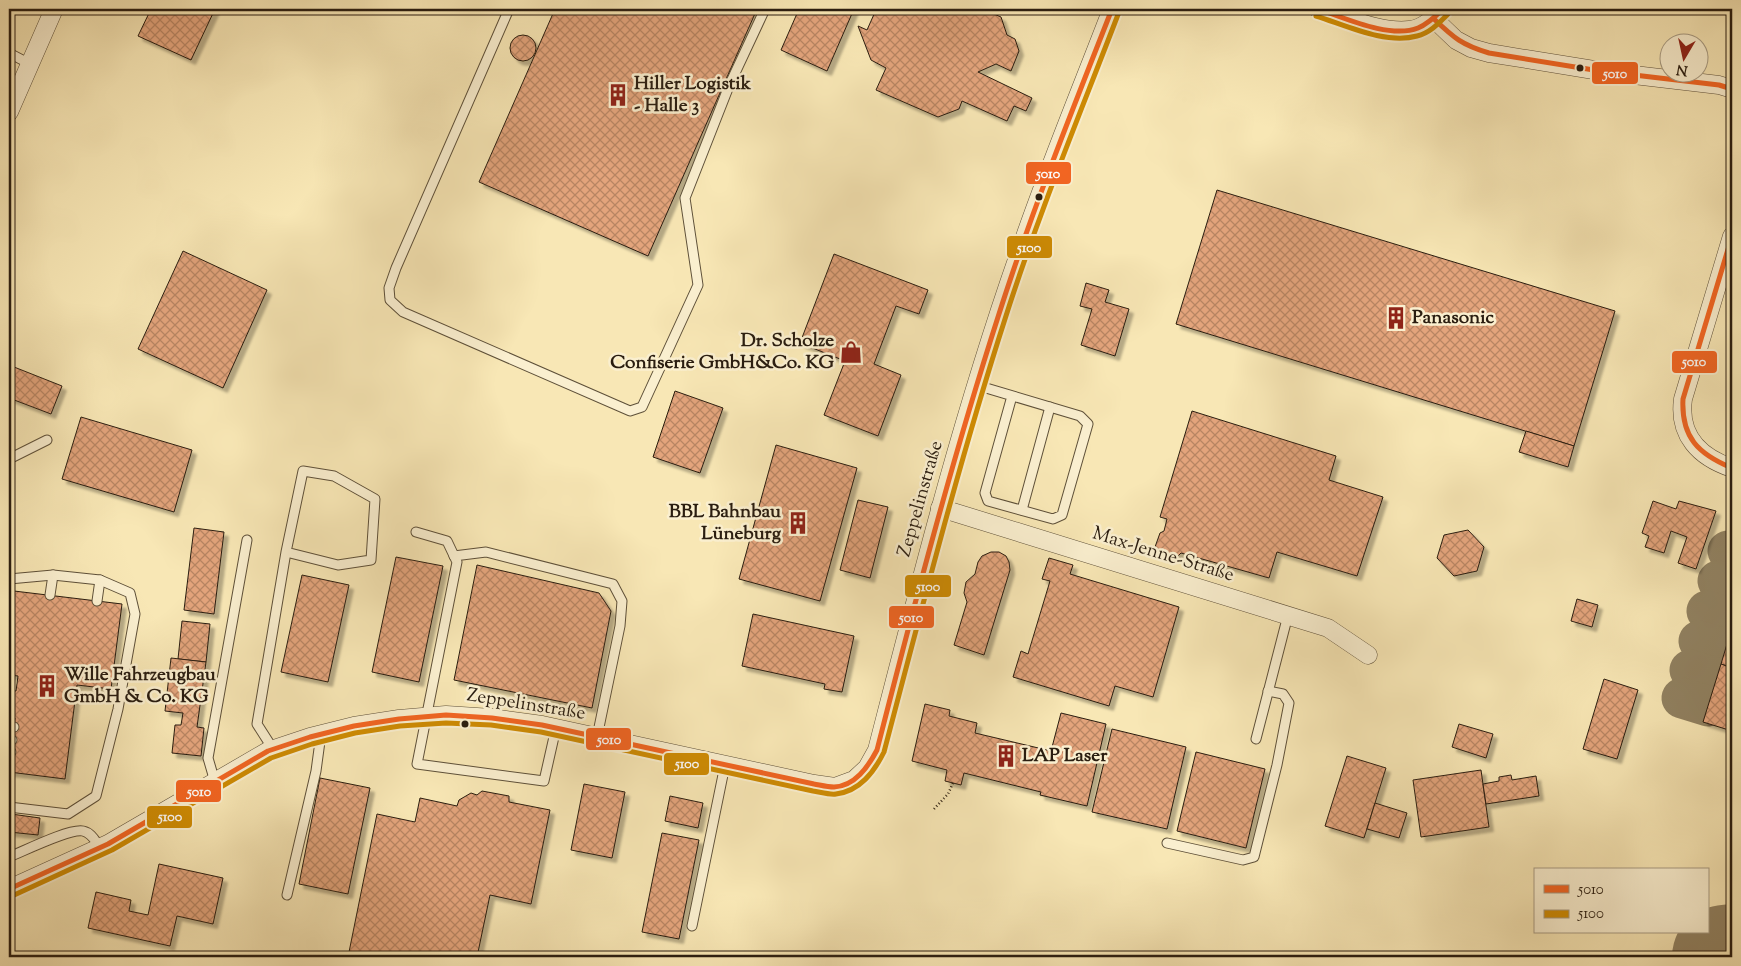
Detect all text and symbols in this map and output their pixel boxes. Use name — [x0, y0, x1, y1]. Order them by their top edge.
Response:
north arrow — [1658, 32, 1708, 82]
text: N — [1675, 58, 1689, 80]
line badge: 5010 — [1591, 61, 1639, 85]
unlabelled marker — [1575, 63, 1585, 73]
text: 5010 — [1602, 65, 1628, 85]
place label: Hiller Logistik - Halle 3 — [634, 71, 752, 120]
building icon: Hiller Logistik - Halle 3 — [605, 82, 631, 108]
line badge: 5010 — [1025, 161, 1072, 185]
text: 5010 — [1035, 165, 1061, 185]
unlabelled marker — [1034, 192, 1044, 202]
line badge: 5100 — [1006, 235, 1053, 259]
text: 5100 — [1016, 239, 1042, 259]
building icon: Panasonic — [1383, 305, 1409, 331]
place label: Panasonic — [1412, 305, 1495, 332]
place label: Dr. Scholze Confiserie GmbH&Co. KG — [610, 328, 834, 377]
shop icon: Dr. Scholze Confiserie GmbH&Co. KG — [838, 339, 864, 365]
line badge: 5010 — [1671, 350, 1718, 374]
text: 5010 — [1681, 353, 1707, 373]
street label: Zeppelinstraße — [892, 438, 951, 560]
place label: BBL Bahnbau Lüneburg — [669, 499, 782, 548]
building icon: BBL Bahnbau Lüneburg — [785, 510, 811, 536]
street label: Max-Jenne-Straße — [1089, 521, 1237, 589]
line badge: 5100 — [904, 574, 952, 598]
text: 5100 — [915, 578, 941, 598]
line badge: 5010 — [888, 605, 935, 629]
text: 5010 — [898, 609, 924, 629]
place label: Wille Fahrzeugbau GmbH & Co. KG — [64, 662, 216, 711]
building icon: Wille Fahrzeugbau GmbH & Co. KG — [34, 673, 60, 699]
street label: Zeppelinstraße — [465, 682, 587, 728]
unlabelled marker — [460, 719, 470, 729]
line badge: 5010 — [585, 727, 632, 751]
text: 5010 — [596, 731, 622, 751]
building icon: LAP Laser — [993, 743, 1019, 769]
place label: LAP Laser — [1022, 743, 1108, 770]
line badge: 5100 — [663, 752, 710, 776]
text: 5100 — [674, 755, 700, 775]
line badge: 5010 — [175, 779, 222, 803]
text: 5010 — [186, 783, 212, 803]
line badge: 5100 — [146, 805, 193, 829]
text: 5100 — [157, 808, 183, 828]
legend — [1534, 868, 1708, 934]
text: 5010 — [1577, 880, 1604, 901]
text: 5100 — [1577, 904, 1604, 925]

